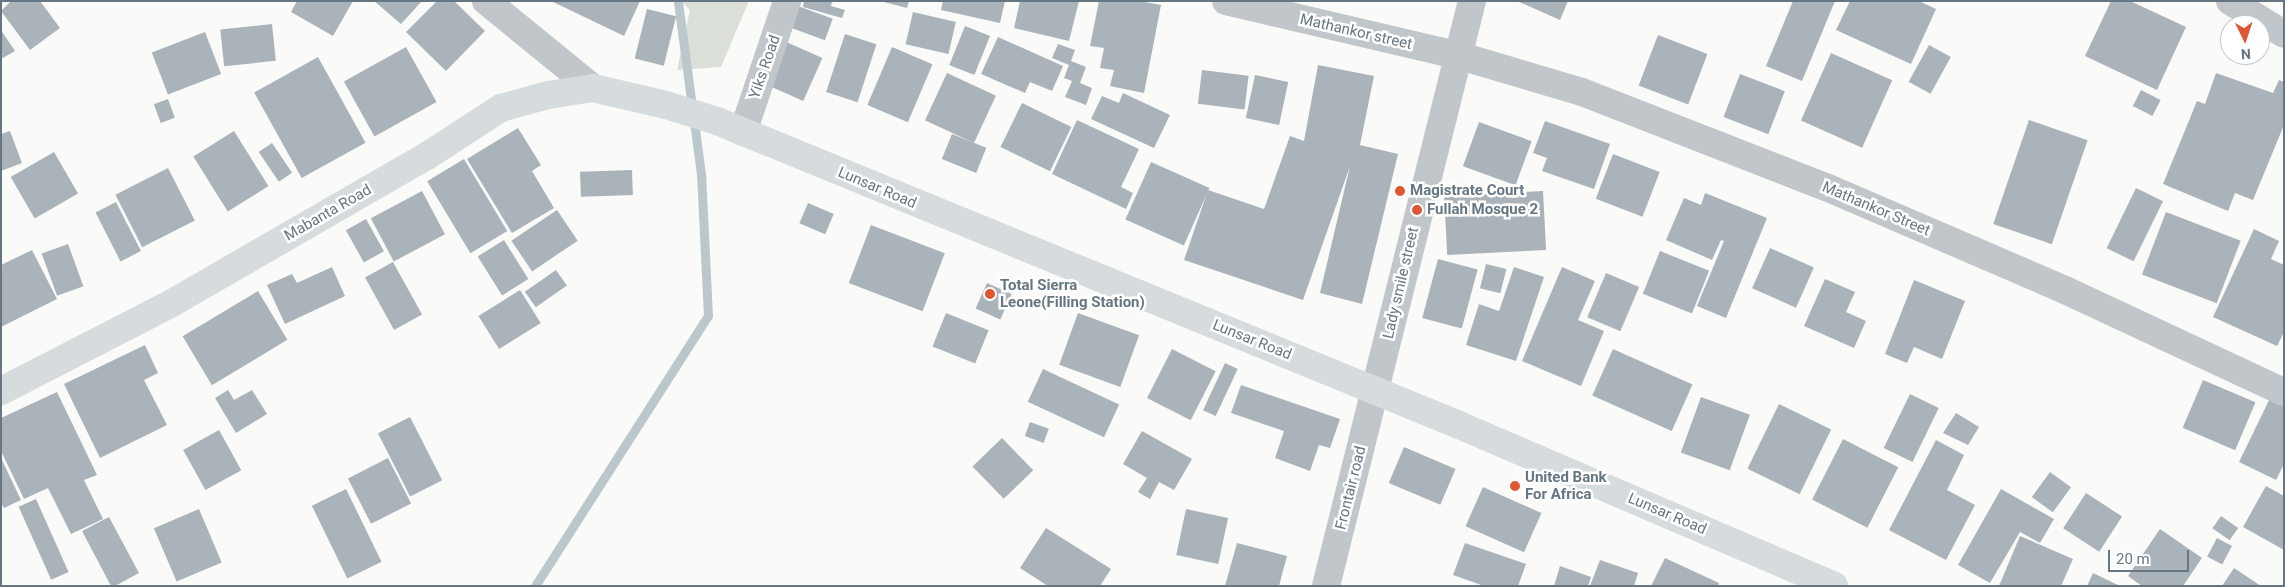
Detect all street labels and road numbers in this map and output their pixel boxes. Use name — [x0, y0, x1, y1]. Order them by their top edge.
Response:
street label: Mathankor street — [1298, 10, 1414, 54]
street label: Yiks Road — [746, 33, 784, 101]
street label: Lunsar Road — [835, 163, 919, 213]
street label: Mathankor Street — [1819, 178, 1933, 240]
street label: Mabanta Road — [281, 181, 375, 245]
street label: Lady smile street — [1379, 226, 1423, 340]
street label: Lunsar Road — [1210, 316, 1294, 364]
street label: Frontair road — [1332, 444, 1370, 532]
street label: Lunsar Road — [1625, 489, 1709, 539]

